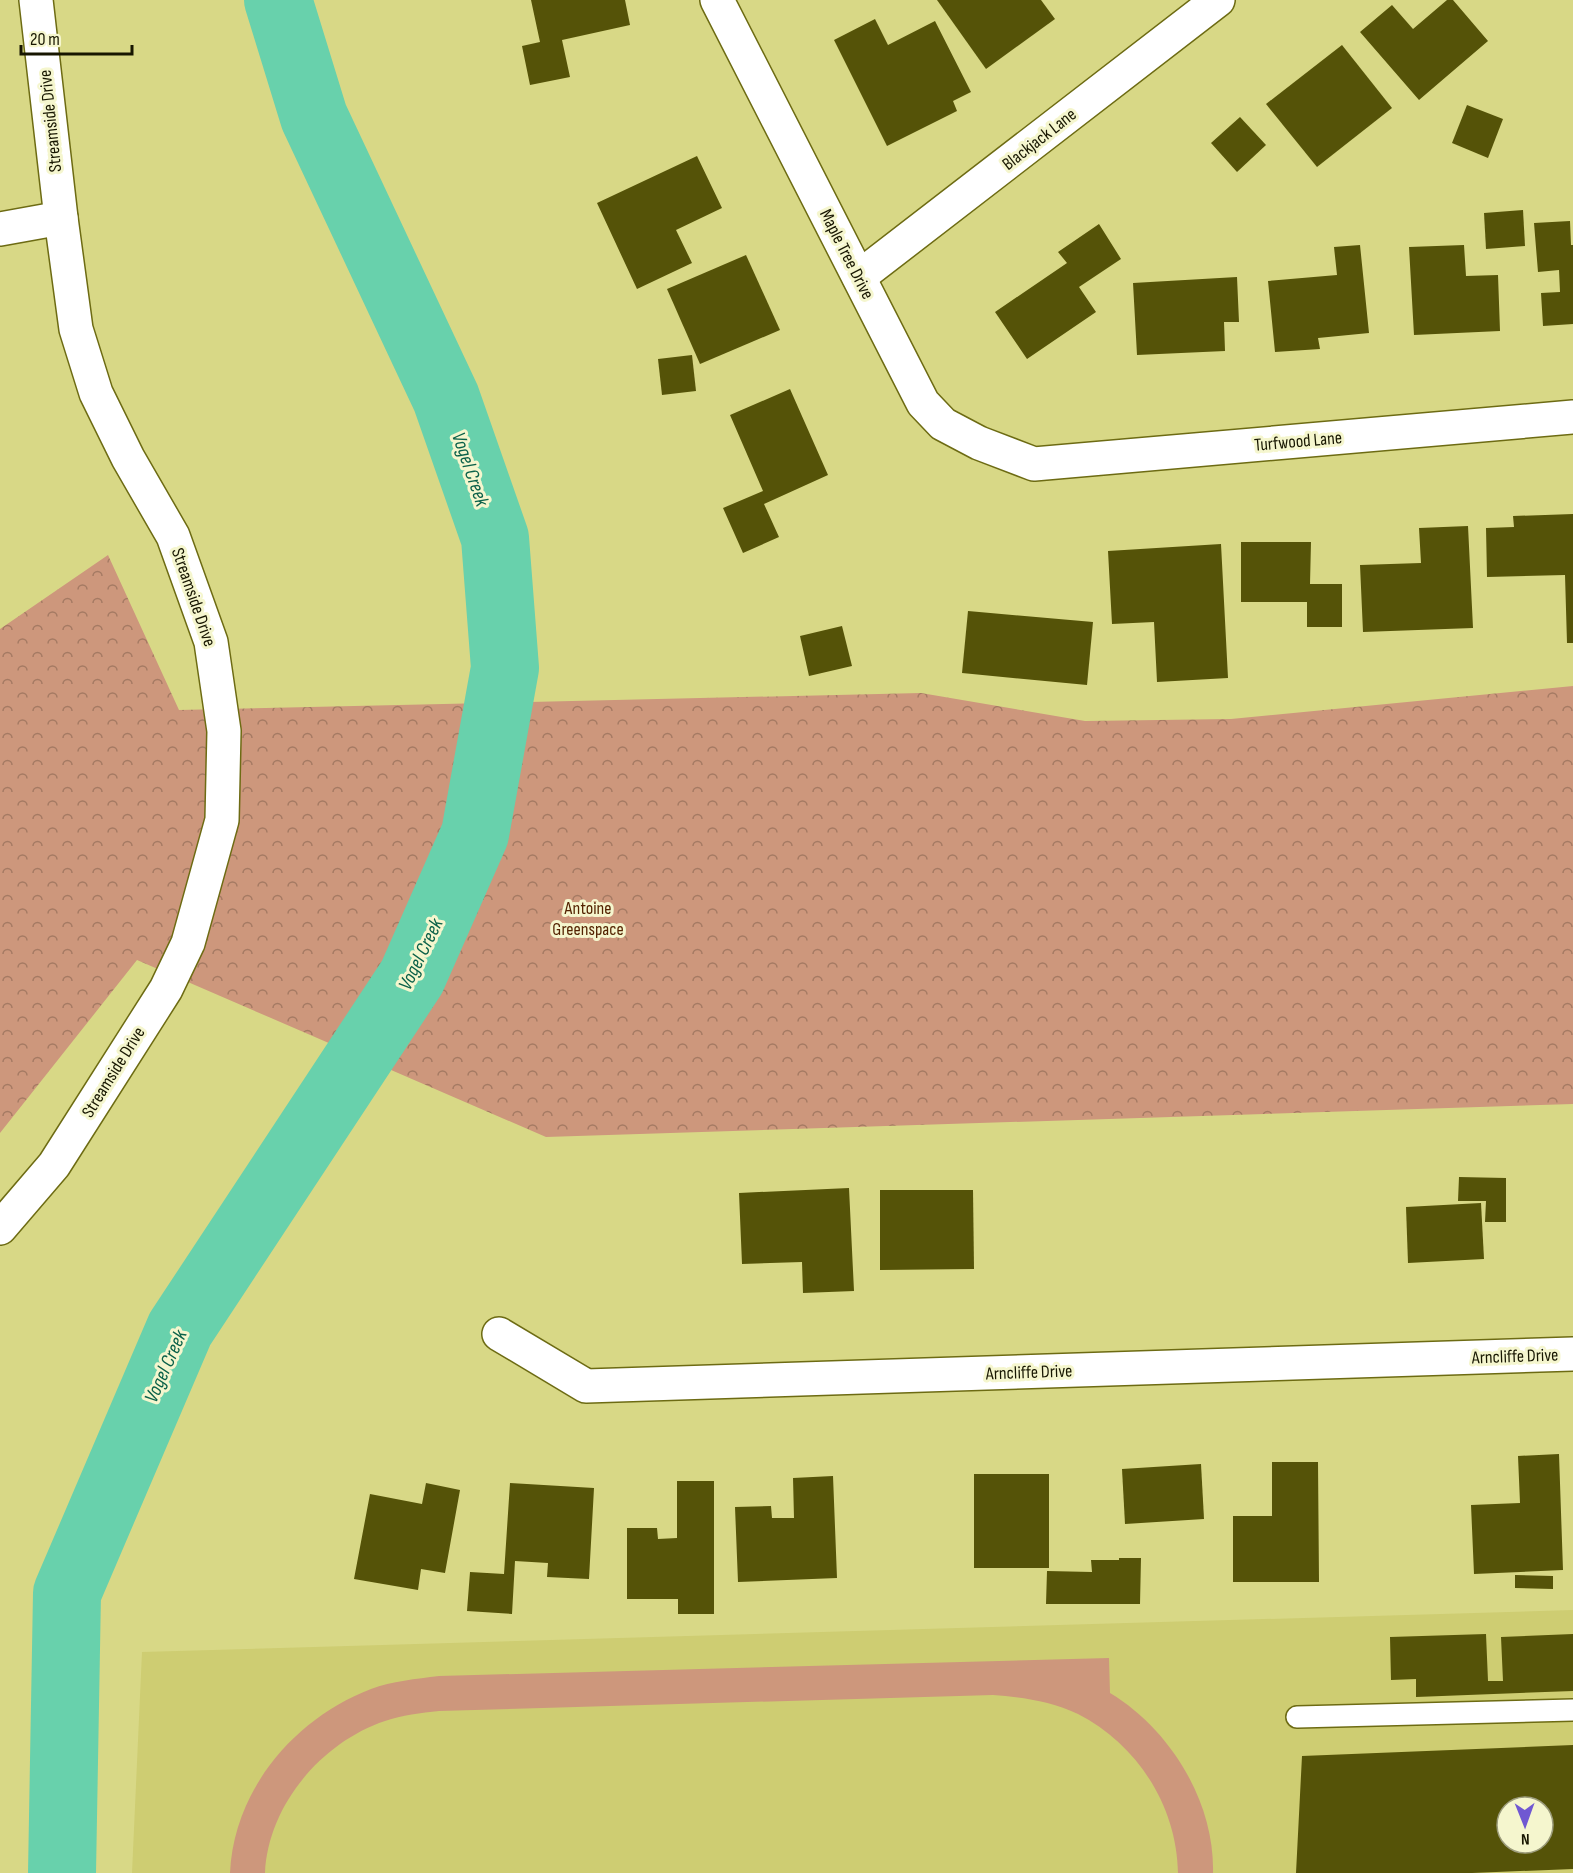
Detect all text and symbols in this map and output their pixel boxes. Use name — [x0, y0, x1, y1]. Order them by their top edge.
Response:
scale bar — [21, 18, 132, 56]
text: 20 m — [30, 29, 60, 50]
street label: Streamside Drive — [35, 69, 66, 173]
street label: Blackjack Lane — [998, 104, 1080, 175]
street label: Maple Tree Drive — [815, 206, 878, 303]
street label: Turfwood Lane — [1253, 427, 1343, 456]
water label: Vogel Creek — [446, 429, 494, 510]
street label: Streamside Drive — [167, 545, 220, 649]
park label: Antoine Greenspace — [552, 898, 624, 940]
water label: Vogel Creek — [393, 914, 449, 994]
street label: Streamside Drive — [77, 1023, 150, 1121]
water label: Vogel Creek — [139, 1326, 193, 1406]
street label: Arncliffe Drive — [1470, 1344, 1559, 1369]
street label: Arncliffe Drive — [984, 1360, 1073, 1385]
north arrow — [1495, 1795, 1555, 1855]
text: N — [1521, 1829, 1530, 1848]

